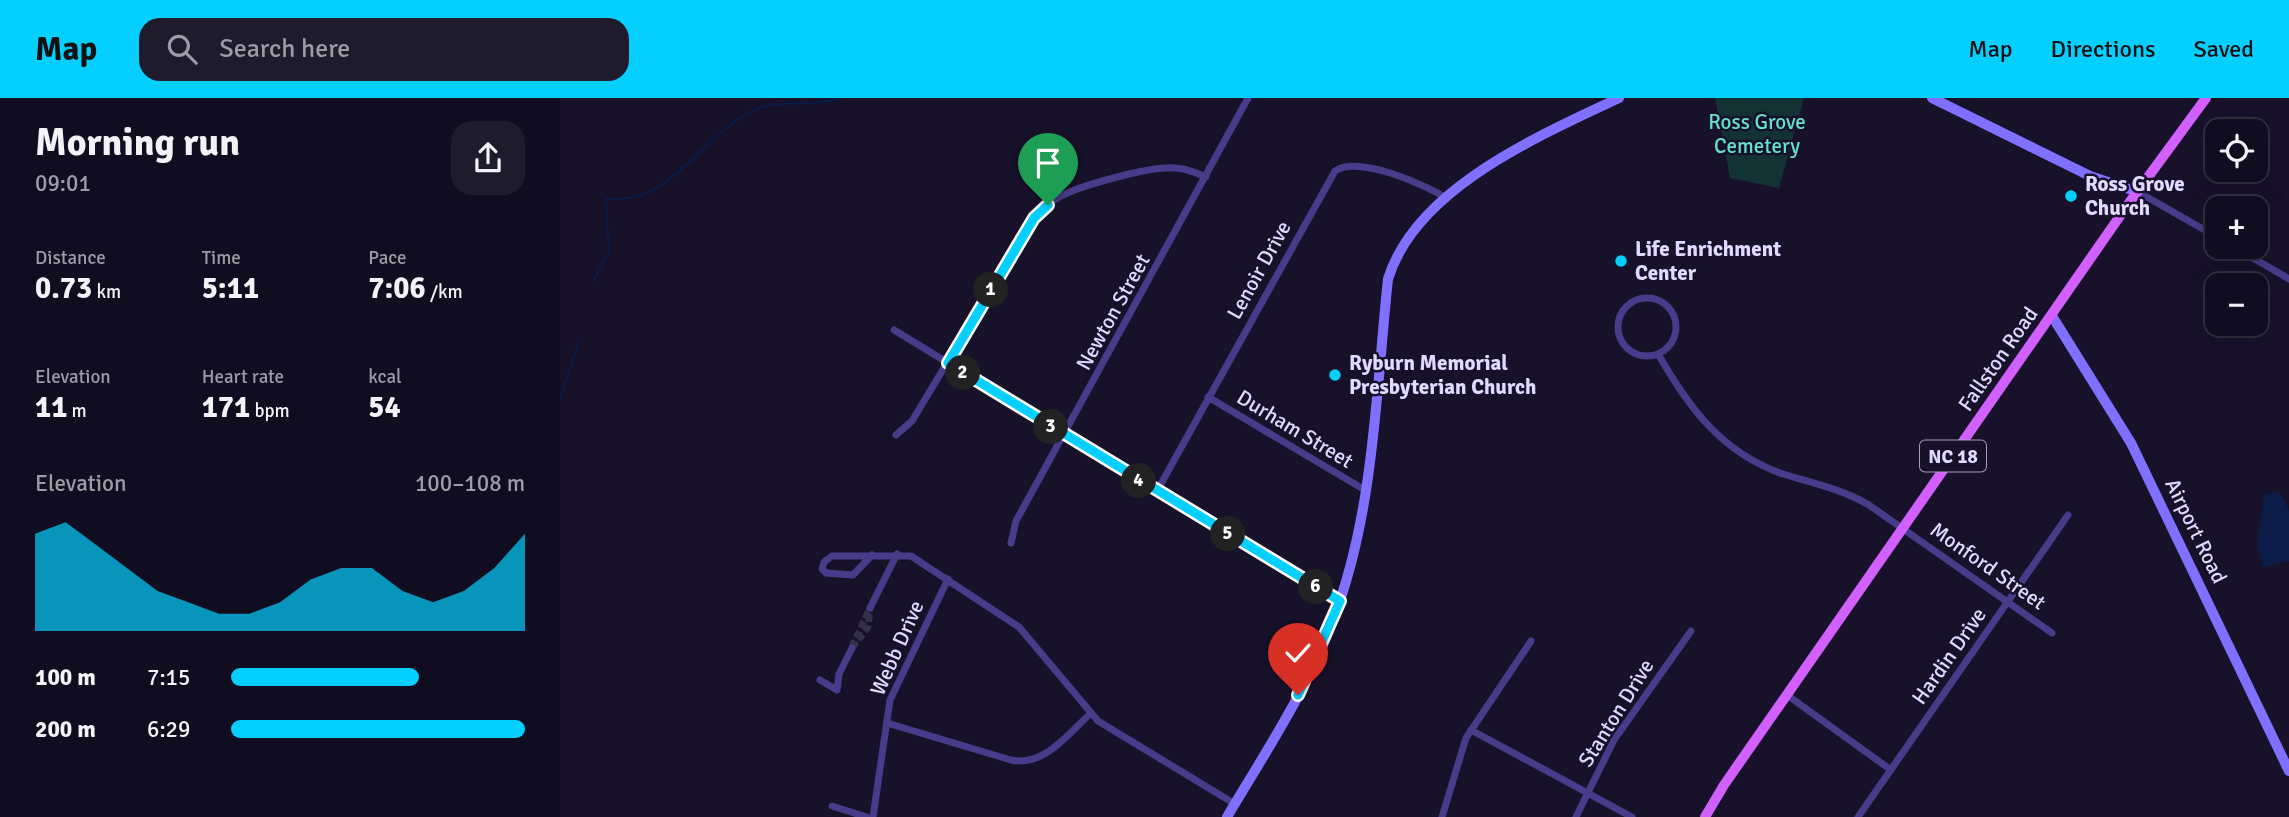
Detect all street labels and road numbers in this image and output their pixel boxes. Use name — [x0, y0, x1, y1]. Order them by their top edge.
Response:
street label: Lenoir Drive — [1221, 216, 1297, 324]
street label: Newton Street — [1070, 249, 1156, 375]
street label: Fallston Road — [1953, 302, 2043, 416]
street label: Durham Street — [1232, 384, 1358, 474]
road number: NC 18 — [1920, 440, 1986, 472]
street label: Airport Road — [2159, 474, 2233, 588]
street label: Monford Street — [1925, 517, 2051, 615]
street label: Webb Drive — [865, 596, 929, 700]
street label: Hardin Drive — [1906, 603, 1992, 709]
street label: Stanton Drive — [1573, 654, 1659, 772]

